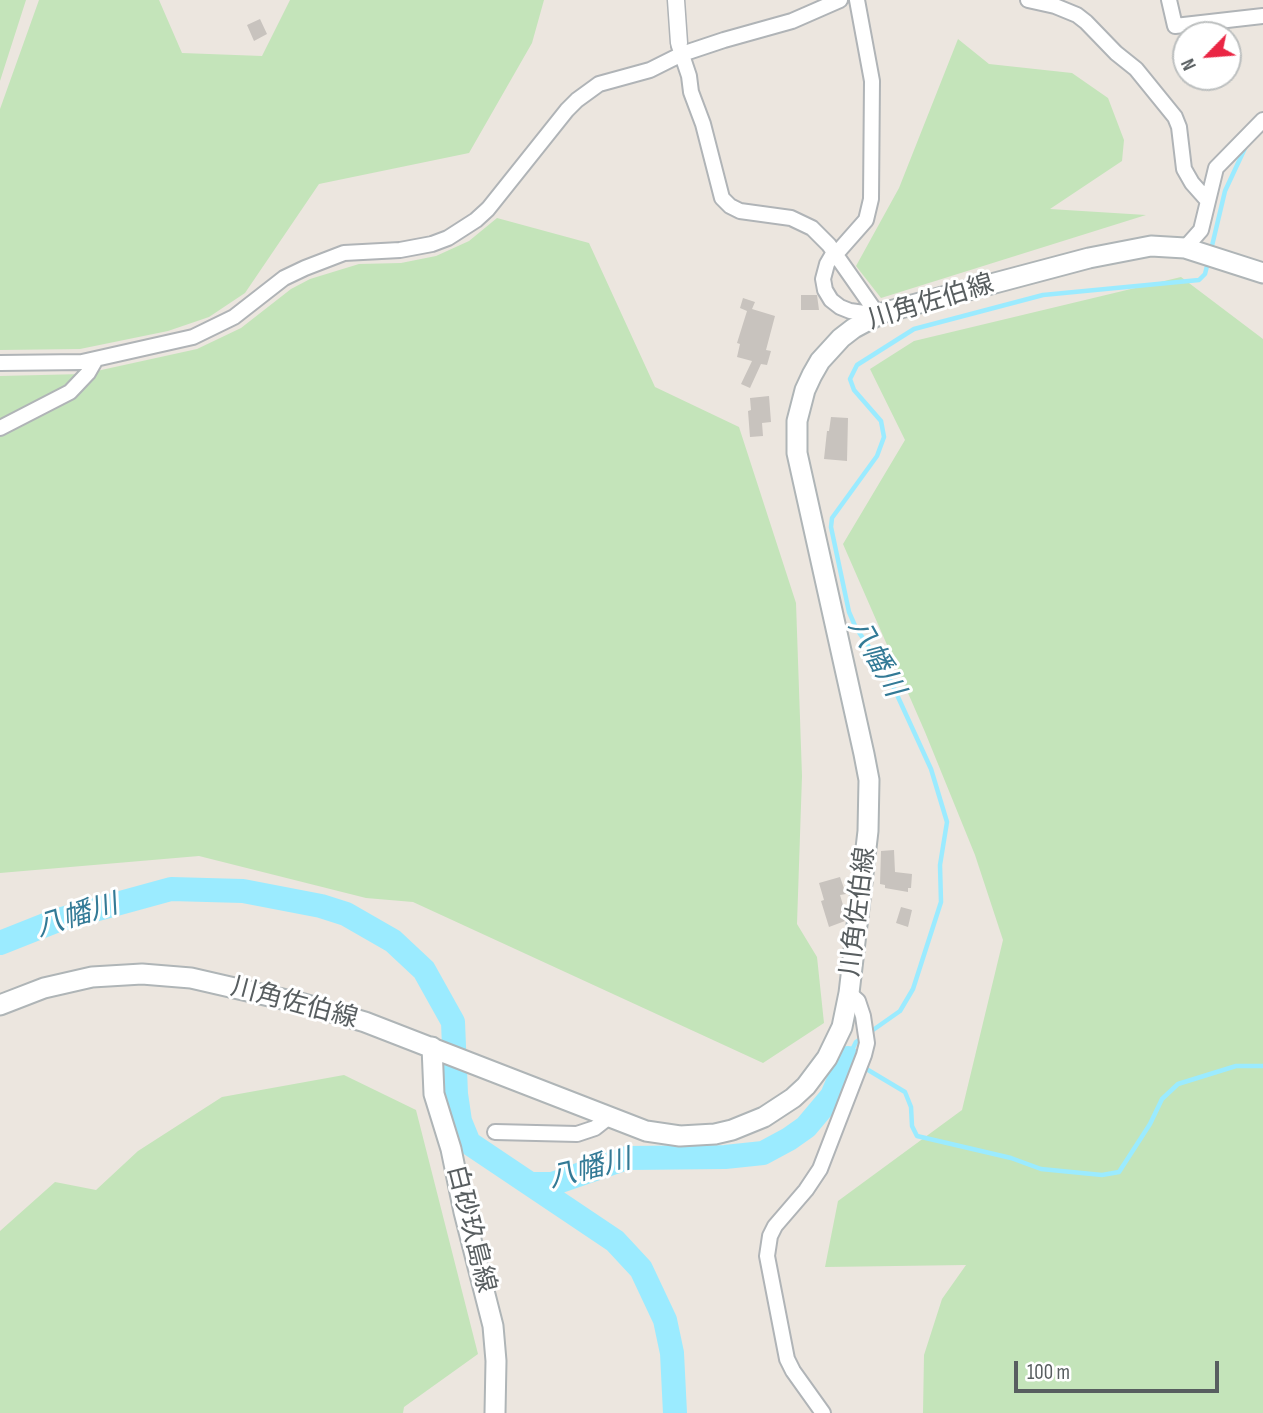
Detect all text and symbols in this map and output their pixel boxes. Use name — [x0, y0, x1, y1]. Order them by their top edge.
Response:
north arrow — [1172, 21, 1242, 91]
text: N — [1177, 55, 1202, 74]
street label: 川角佐伯線 — [864, 269, 998, 337]
water label: 八幡川 — [840, 613, 910, 703]
street label: 川角佐伯線 — [836, 846, 882, 978]
water label: 八幡川 — [32, 889, 122, 945]
street label: 川角佐伯線 — [227, 972, 361, 1036]
water label: 八幡川 — [545, 1144, 635, 1196]
street label: 白砂玖島線 — [439, 1162, 501, 1296]
scale bar — [1018, 1346, 1223, 1390]
text: 100 m — [1027, 1360, 1070, 1385]

